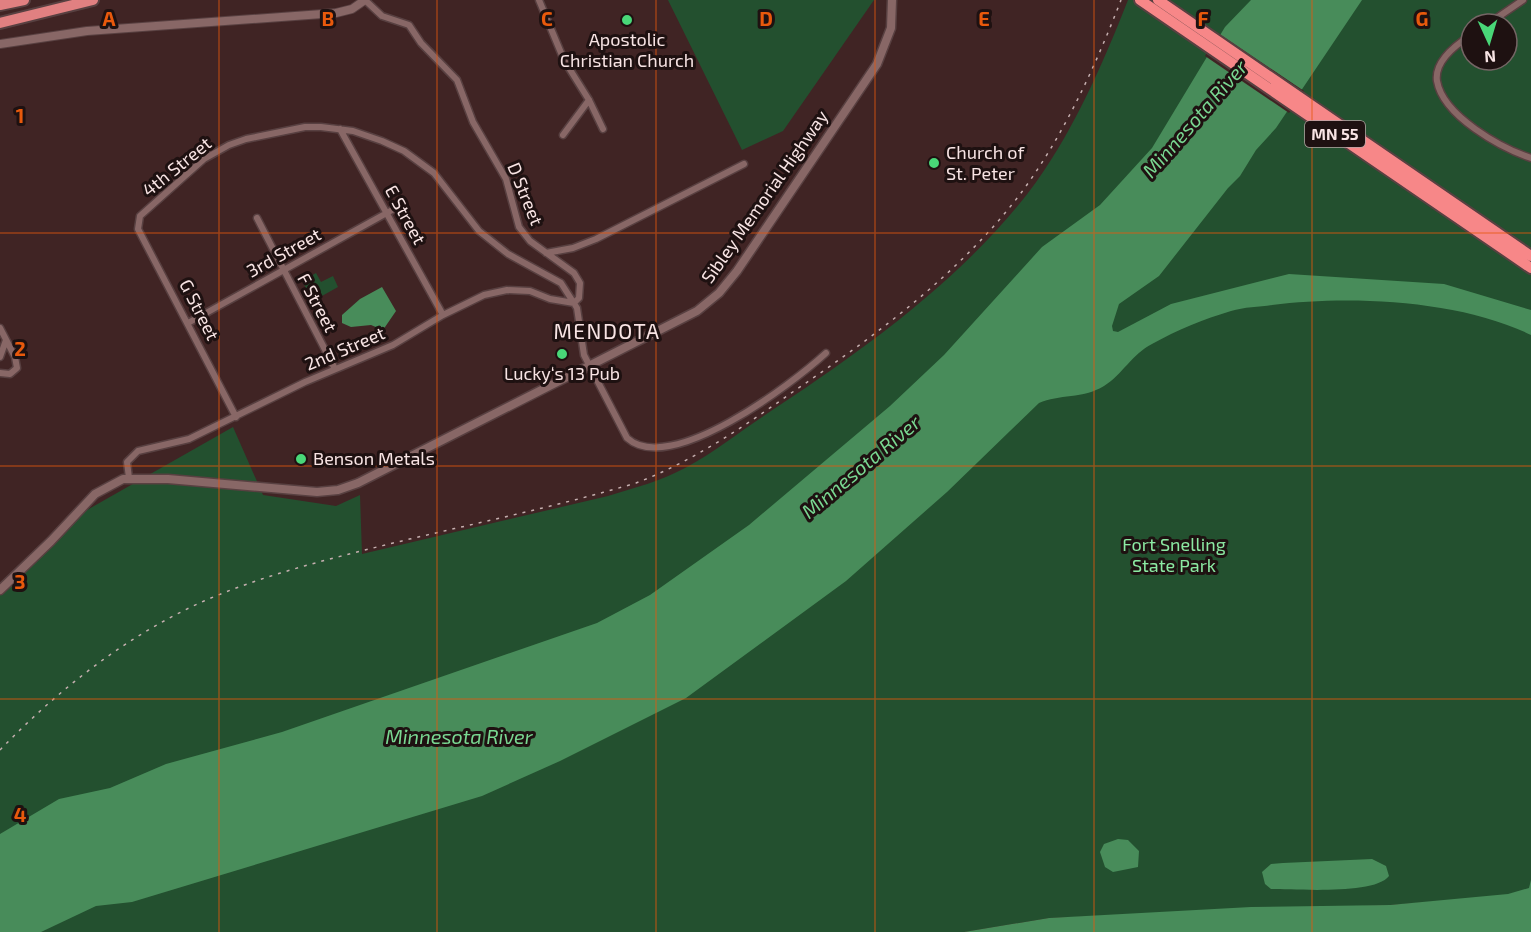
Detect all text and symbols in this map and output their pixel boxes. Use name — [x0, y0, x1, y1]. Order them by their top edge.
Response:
text: A — [102, 6, 116, 30]
text: B — [322, 6, 334, 30]
text: C — [541, 6, 553, 30]
text: D — [759, 6, 773, 30]
text: E — [978, 6, 990, 30]
text: F — [1197, 6, 1209, 30]
text: G — [1416, 6, 1428, 30]
north arrow — [1459, 12, 1519, 72]
marker: Apostolic Christian Church — [620, 13, 634, 27]
place label: Apostolic Christian Church — [560, 28, 694, 71]
text: N — [1484, 48, 1497, 67]
water label: Minnesota River — [1137, 54, 1252, 182]
text: 1 — [16, 103, 24, 127]
street label: Sibley Memorial Highway — [696, 105, 833, 287]
road number: MN 55 — [1305, 121, 1365, 147]
street label: 4th Street — [137, 132, 215, 201]
place label: Church of St. Peter — [946, 141, 1025, 184]
marker: Church of St. Peter — [927, 156, 941, 170]
street label: D Street — [503, 159, 549, 228]
street label: E Street — [381, 181, 431, 248]
street label: 3rd Street — [243, 223, 325, 281]
street label: F Street — [293, 269, 343, 336]
street label: G Street — [175, 275, 225, 344]
district label: MENDOTA — [553, 318, 661, 343]
street label: 2nd Street — [301, 321, 388, 375]
text: 2 — [14, 336, 26, 360]
marker: Lucky‘s 13 Pub — [555, 347, 569, 361]
place label: Lucky‘s 13 Pub — [504, 362, 620, 384]
water label: Minnesota River — [796, 409, 925, 523]
place label: Benson Metals — [313, 447, 435, 469]
marker: Benson Metals — [294, 452, 308, 466]
park label: Fort Snelling State Park — [1122, 533, 1226, 576]
text: 3 — [14, 569, 26, 593]
water label: Minnesota River — [385, 724, 534, 748]
text: 4 — [14, 802, 27, 826]

